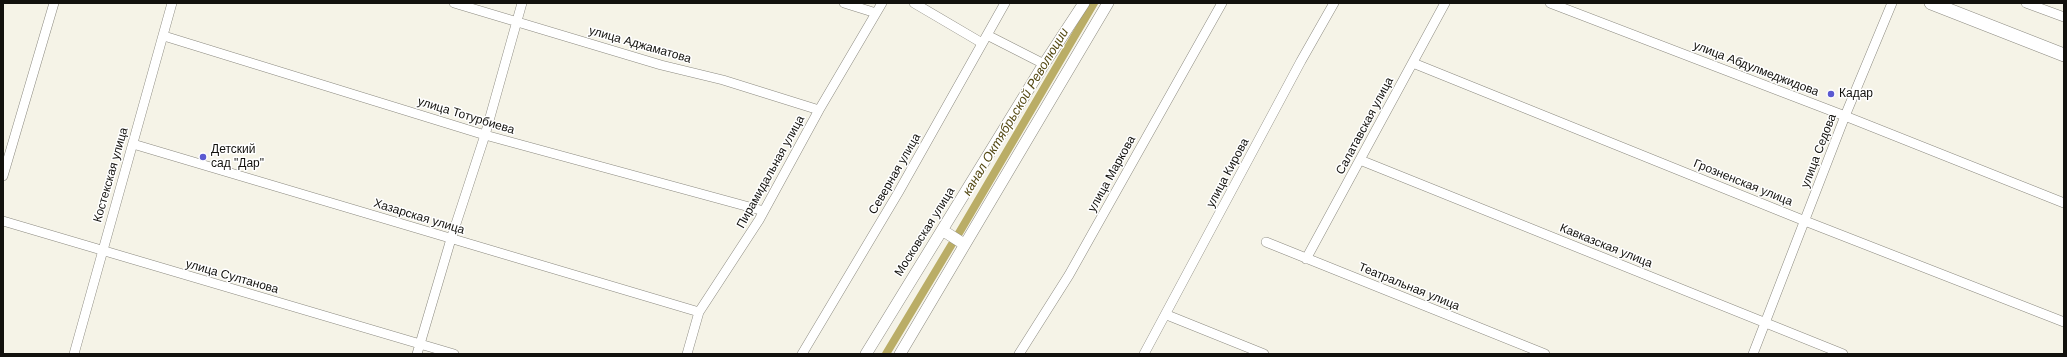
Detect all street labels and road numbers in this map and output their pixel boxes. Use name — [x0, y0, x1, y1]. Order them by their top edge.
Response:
street label: улица Аджаматова — [587, 24, 693, 66]
street label: улица Абдулмеджидова — [1691, 38, 1821, 100]
street label: Салатавская улица — [1333, 75, 1397, 177]
street label: улица Тотурбиева — [416, 94, 516, 138]
street label: улица Седова — [1798, 112, 1840, 190]
street label: Пирамидальная улица — [734, 113, 808, 231]
street label: Костекская улица — [91, 126, 131, 224]
street label: Северная улица — [866, 131, 924, 217]
street label: улица Маркова — [1085, 133, 1139, 215]
street label: улица Кирова — [1204, 136, 1252, 210]
street label: Грозненская улица — [1691, 157, 1795, 209]
street label: Московская улица — [892, 185, 958, 279]
street label: Хазарская улица — [372, 196, 466, 238]
street label: Кавказская улица — [1558, 221, 1654, 271]
street label: улица Султанова — [184, 257, 280, 297]
street label: Театральная улица — [1356, 260, 1462, 314]

